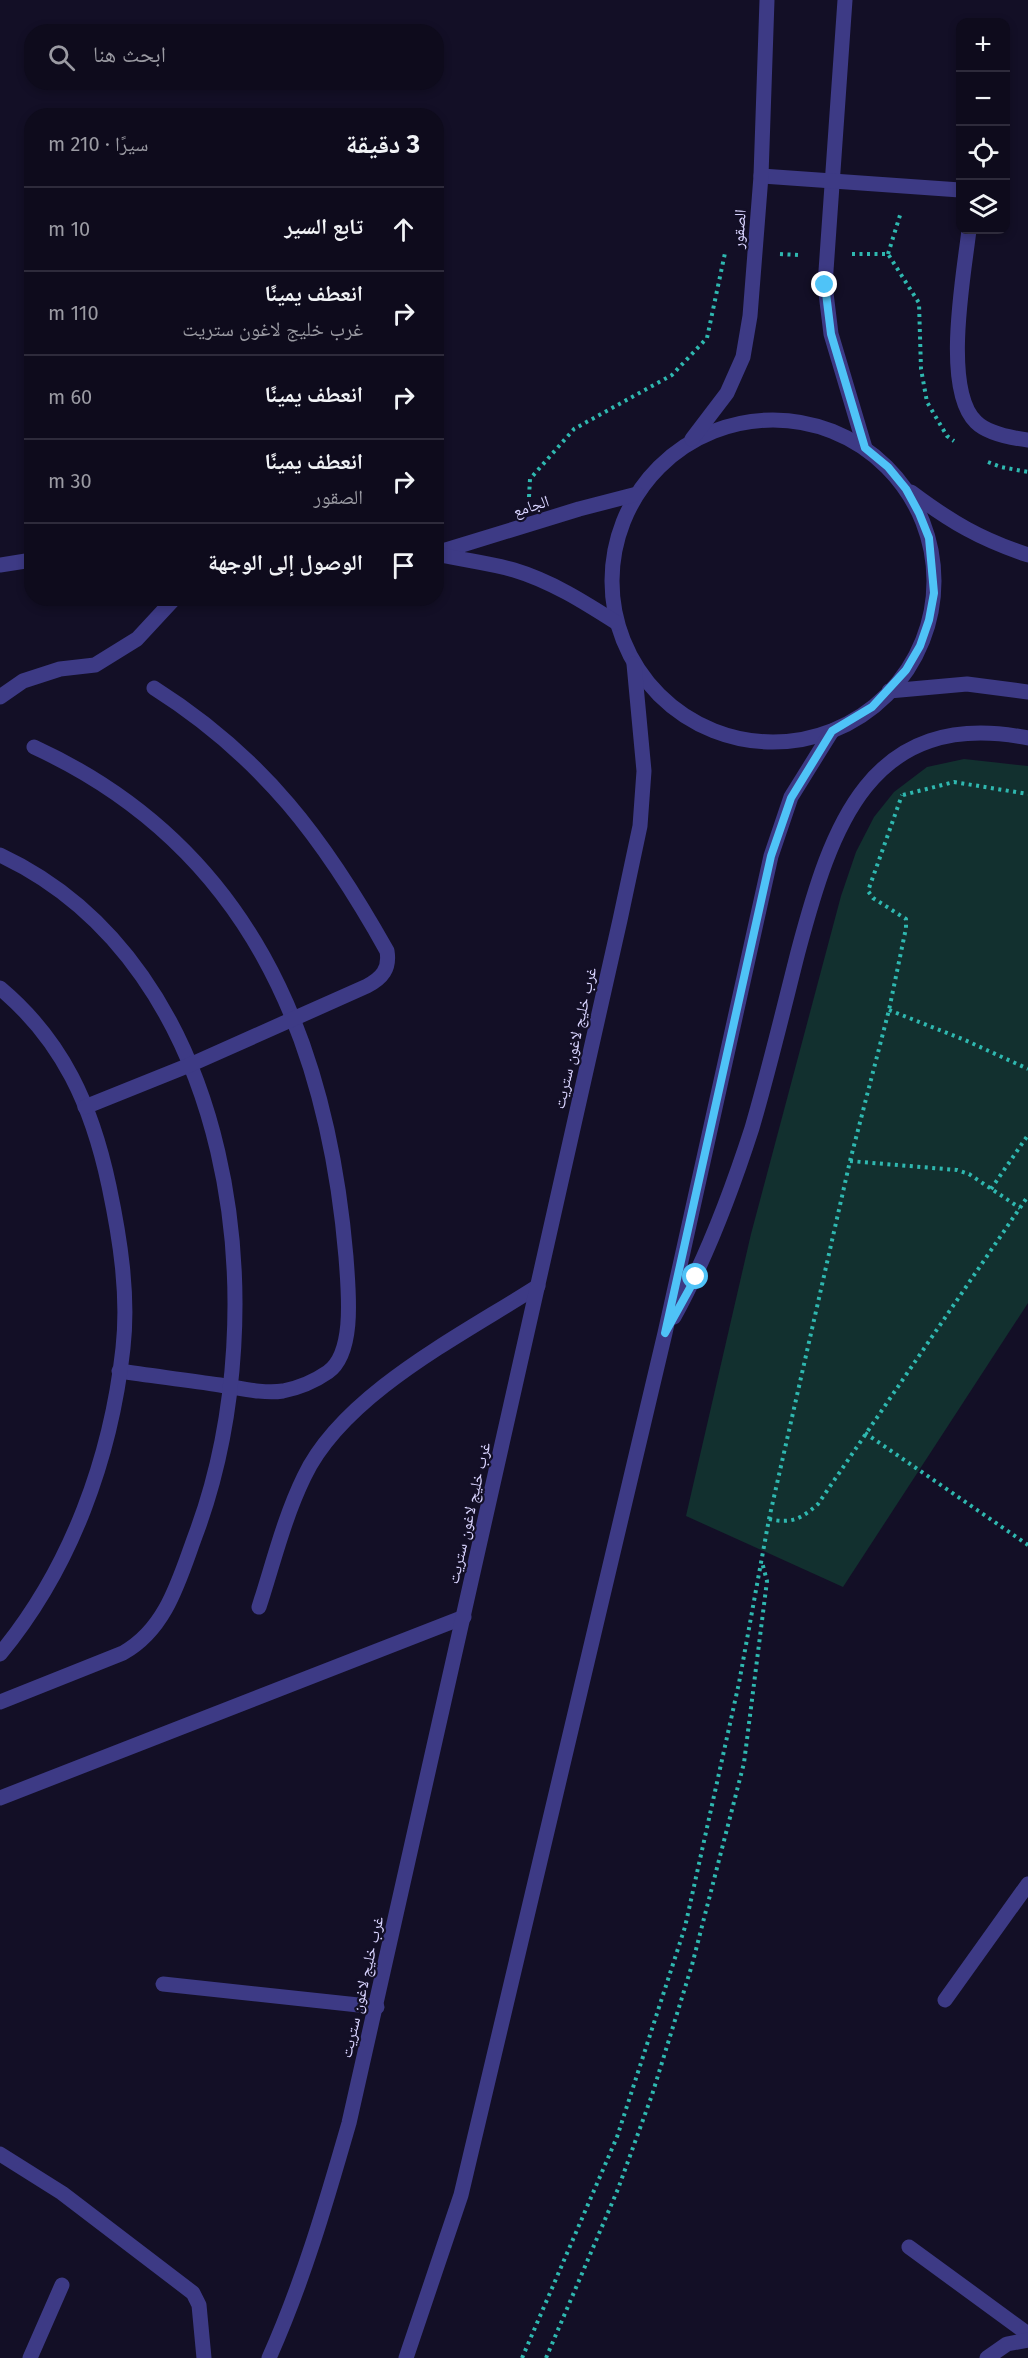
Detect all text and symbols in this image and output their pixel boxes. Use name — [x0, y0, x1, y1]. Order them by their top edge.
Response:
map controls — [956, 18, 1010, 234]
button: + — [956, 18, 1010, 72]
search box — [24, 24, 444, 90]
icon: search — [45, 41, 78, 74]
text: ابحث هنا — [93, 41, 166, 68]
button: − — [956, 72, 1010, 126]
button: locate — [956, 126, 1010, 180]
text: 3 دقيقة — [346, 129, 420, 160]
text: سيرًا · 210 m — [48, 132, 148, 156]
button: layers — [956, 180, 1010, 234]
street label: الصقور — [728, 209, 750, 250]
text: تابع السير — [284, 213, 363, 240]
icon: ahead — [387, 213, 420, 246]
text: 10 m — [48, 217, 90, 241]
route end — [811, 271, 837, 297]
text: انعطف يمينًا — [264, 280, 363, 307]
icon: right — [387, 297, 420, 330]
text: 110 m — [48, 301, 99, 325]
text: غرب خليج لاغون ستريت — [182, 317, 363, 341]
text: انعطف يمينًا — [264, 381, 363, 408]
icon: right — [387, 381, 420, 414]
text: 60 m — [48, 385, 92, 409]
text: انعطف يمينًا — [264, 448, 363, 475]
icon: right — [387, 465, 420, 498]
text: 30 m — [48, 469, 92, 493]
text: الصقور — [314, 485, 363, 509]
street label: الجامع — [511, 491, 552, 522]
text: الوصول إلى الوجهة — [208, 549, 363, 576]
icon: arrive — [387, 549, 420, 582]
street label: غرب خليج لاغون ستريت — [549, 965, 602, 1111]
route start — [682, 1263, 708, 1289]
street label: غرب خليج لاغون ستريت — [443, 1440, 496, 1586]
street label: غرب خليج لاغون ستريت — [336, 1914, 389, 2060]

